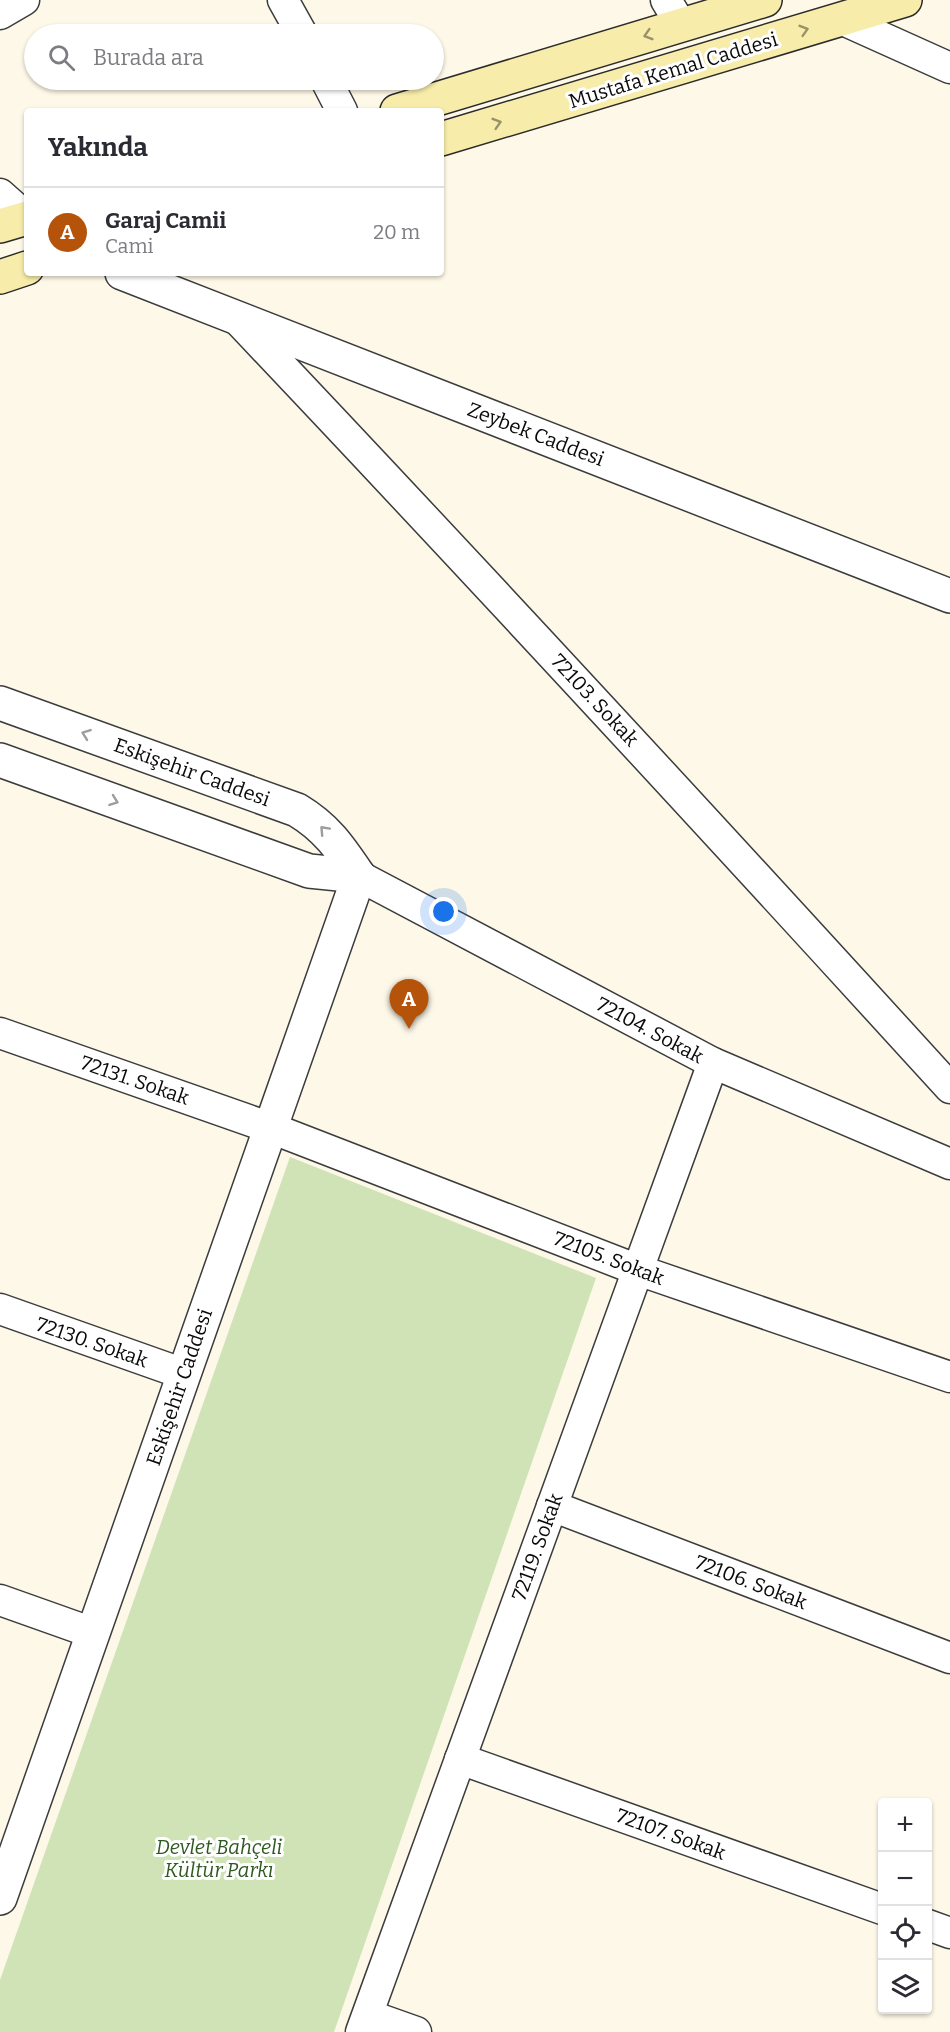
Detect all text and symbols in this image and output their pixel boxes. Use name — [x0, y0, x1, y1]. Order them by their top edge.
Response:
search box — [24, 24, 444, 90]
one-way arrow — [798, 25, 809, 37]
street label: Mustafa Kemal Caddesi — [566, 27, 780, 113]
one-way arrow — [643, 28, 654, 40]
icon: search — [45, 41, 78, 74]
text: Burada ara — [93, 44, 204, 71]
one-way arrow — [491, 118, 502, 130]
text: Yakında — [48, 132, 148, 163]
text: Garaj Camii — [105, 207, 226, 234]
text: A — [60, 220, 75, 244]
text: 20 m — [373, 220, 420, 244]
text: Cami — [105, 234, 153, 258]
street label: Zeybek Caddesi — [464, 397, 608, 471]
street label: 72103. Sokak — [546, 649, 644, 751]
one-way arrow — [81, 729, 92, 742]
street label: Eskişehir Caddesi — [111, 733, 273, 811]
one-way arrow — [108, 793, 119, 806]
one-way arrow — [320, 826, 331, 836]
your location — [429, 897, 458, 926]
pin: A — [390, 980, 428, 1029]
street label: 72104. Sokak — [592, 992, 708, 1069]
street label: 72131. Sokak — [78, 1050, 193, 1110]
street label: 72105. Sokak — [550, 1226, 668, 1290]
street label: Eskişehir Caddesi — [141, 1305, 217, 1469]
street label: 72130. Sokak — [33, 1312, 152, 1373]
street label: 72119. Sokak — [507, 1490, 568, 1604]
street label: 72106. Sokak — [692, 1550, 811, 1615]
map controls — [878, 1798, 932, 2014]
button: + — [878, 1798, 932, 1852]
street label: 72107. Sokak — [613, 1803, 730, 1865]
park label: Devlet Bahçeli Kültür Parkı — [156, 1835, 283, 1882]
button: − — [878, 1852, 932, 1906]
button: locate — [878, 1906, 932, 1960]
button: layers — [878, 1960, 932, 2014]

